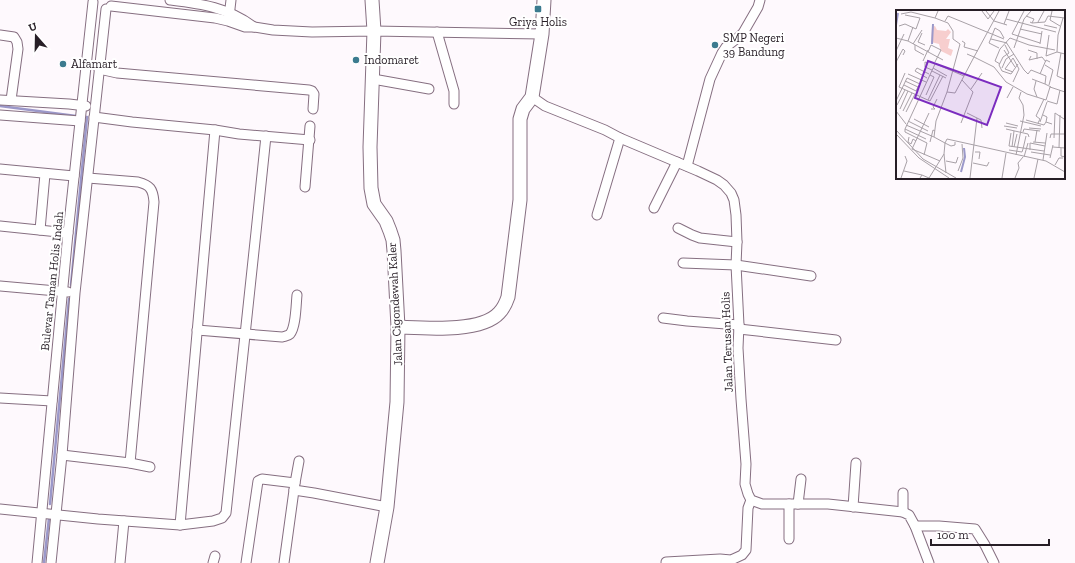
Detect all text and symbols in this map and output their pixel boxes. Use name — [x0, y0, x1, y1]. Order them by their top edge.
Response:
marker: Griya Holis — [533, 4, 543, 14]
inset map — [896, 10, 1065, 179]
place label: Griya Holis — [509, 15, 567, 29]
north arrow — [16, 16, 56, 56]
text: U — [27, 20, 39, 35]
place label: SMP Negeri 39 Bandung — [723, 31, 785, 59]
marker: SMP Negeri 39 Bandung — [710, 40, 720, 50]
place label: Indomaret — [364, 53, 419, 67]
marker: Indomaret — [351, 55, 361, 65]
place label: Alfamart — [71, 57, 118, 71]
marker: Alfamart — [58, 59, 68, 69]
street label: Bulevar Taman Holis Indah — [38, 210, 66, 351]
street label: Jalan Cigondewah Kaler — [385, 242, 405, 366]
street label: Jalan Terusan Holis — [718, 291, 736, 393]
scale bar — [931, 521, 1049, 547]
text: 100 m — [937, 528, 969, 542]

